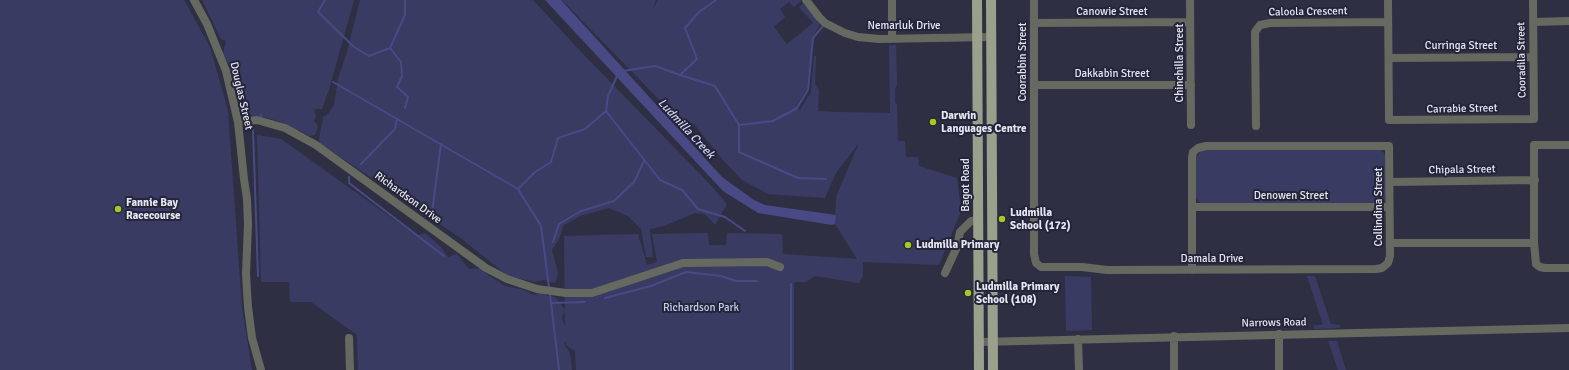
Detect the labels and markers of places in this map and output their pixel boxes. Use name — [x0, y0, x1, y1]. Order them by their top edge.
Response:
place label: Darwin Languages Centre — [941, 109, 1026, 135]
marker: Darwin Languages Centre — [928, 117, 938, 127]
place label: Fannie Bay Racecourse — [126, 196, 181, 222]
marker: Fannie Bay Racecourse — [113, 204, 123, 214]
place label: Ludmilla School (172) — [1010, 206, 1071, 232]
marker: Ludmilla School (172) — [997, 214, 1007, 224]
place label: Ludmilla Primary — [916, 238, 1000, 252]
marker: Ludmilla Primary — [903, 240, 913, 250]
place label: Ludmilla Primary School (108) — [976, 280, 1060, 306]
marker: Ludmilla Primary School (108) — [963, 288, 973, 298]

